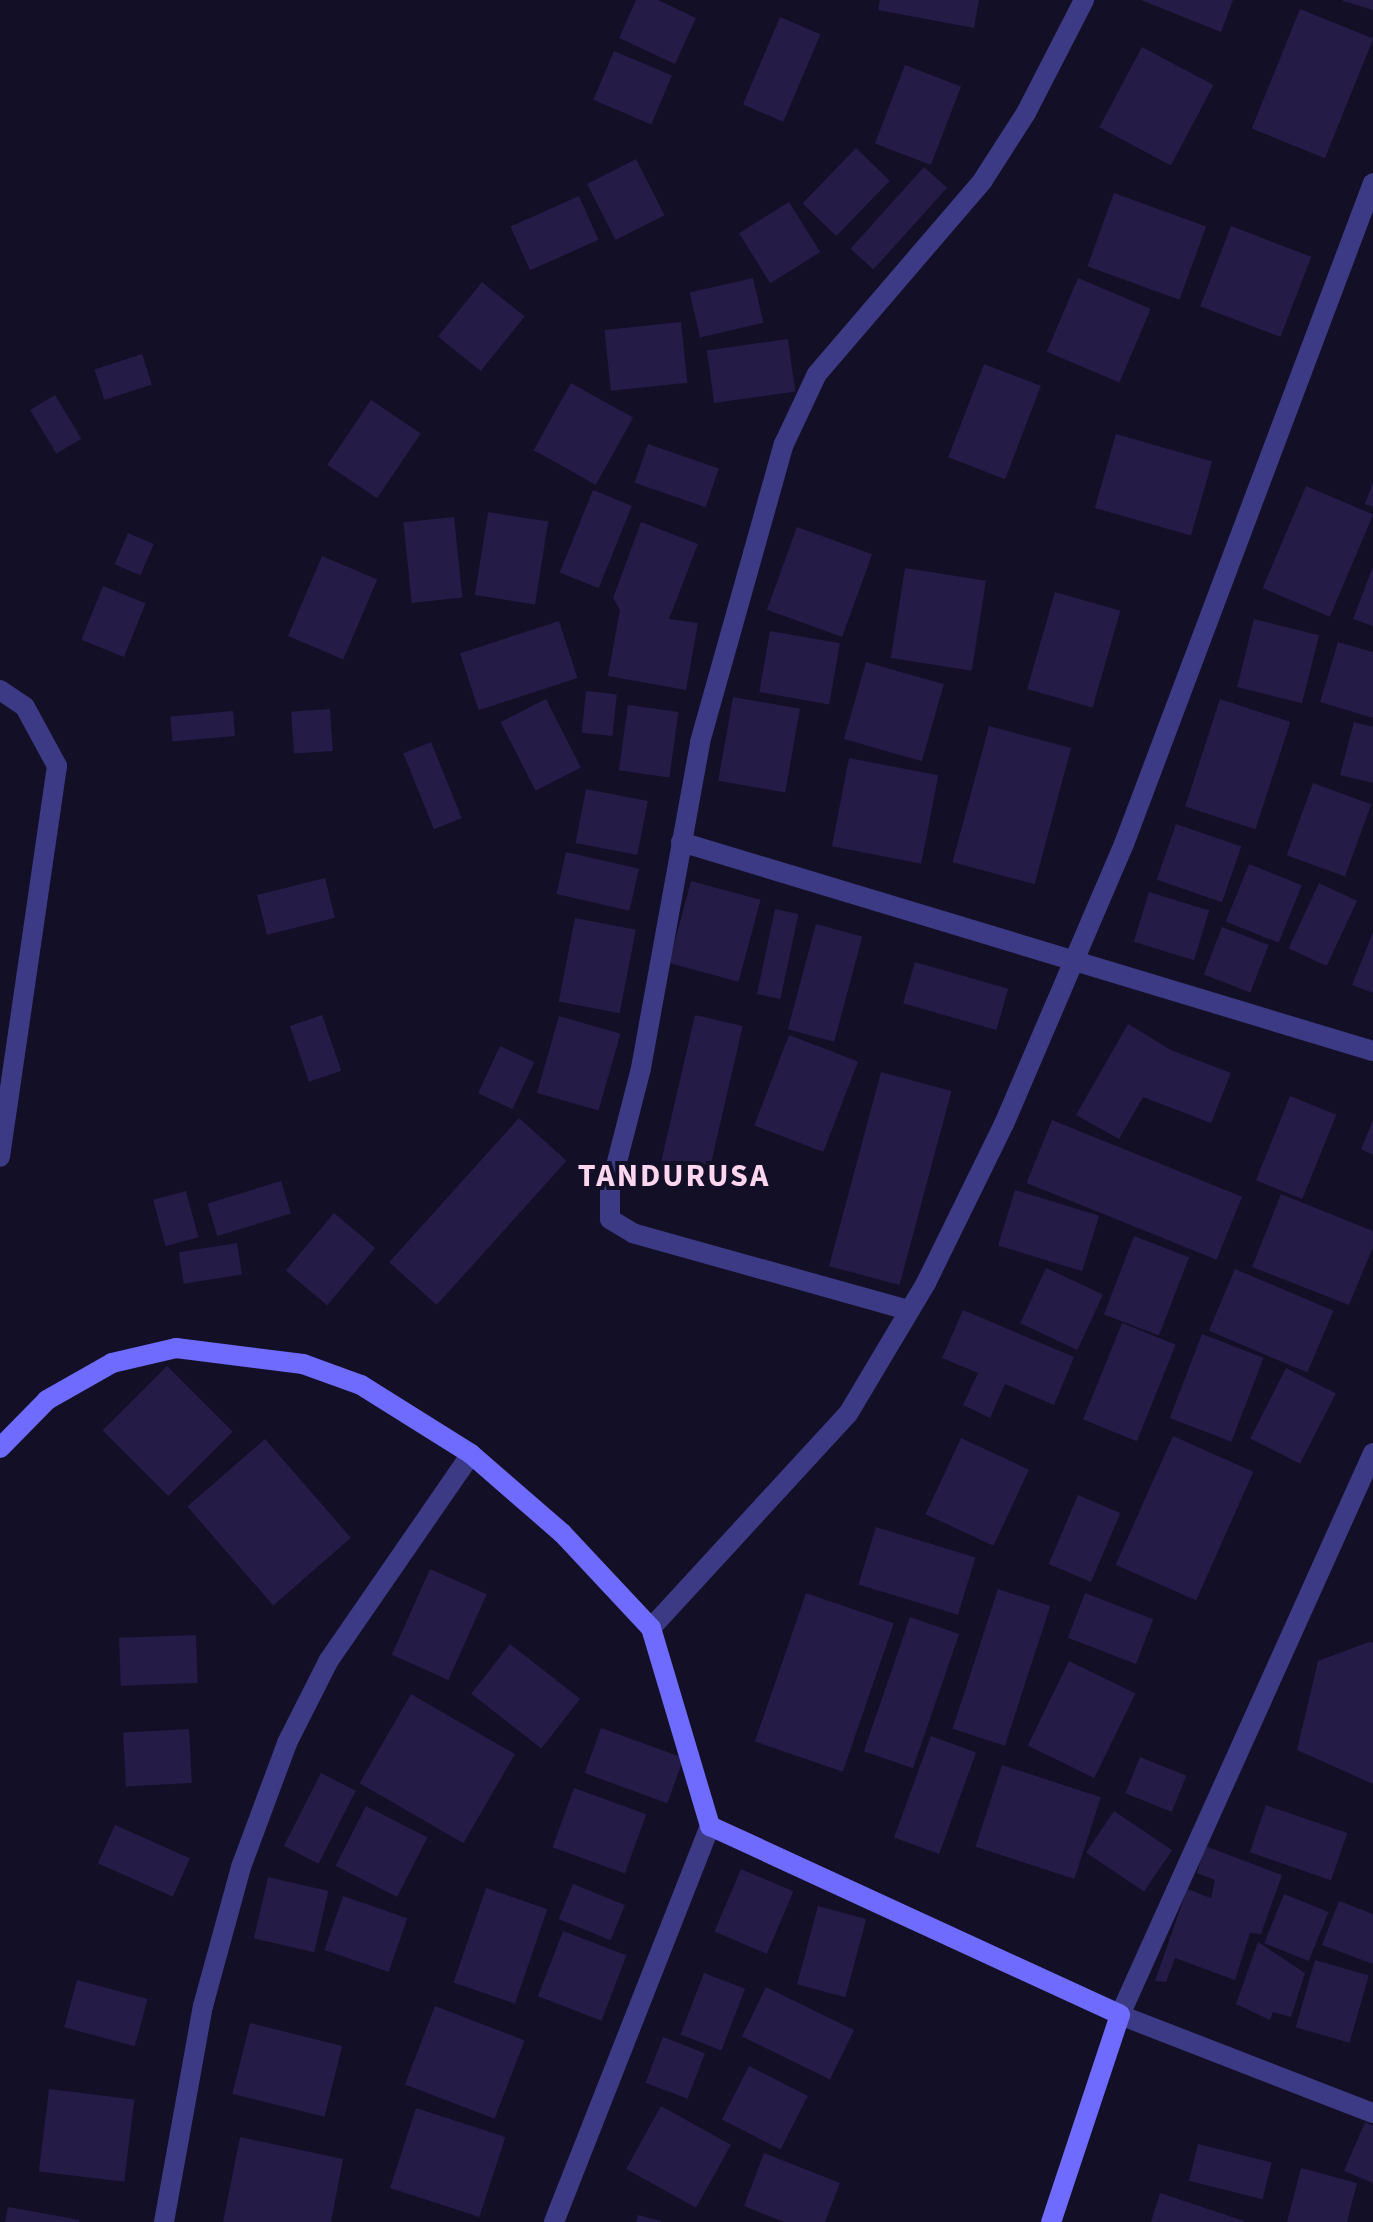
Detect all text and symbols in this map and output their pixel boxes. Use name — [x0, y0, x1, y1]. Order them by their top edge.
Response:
district label: TANDURUSA — [578, 1157, 770, 1195]

